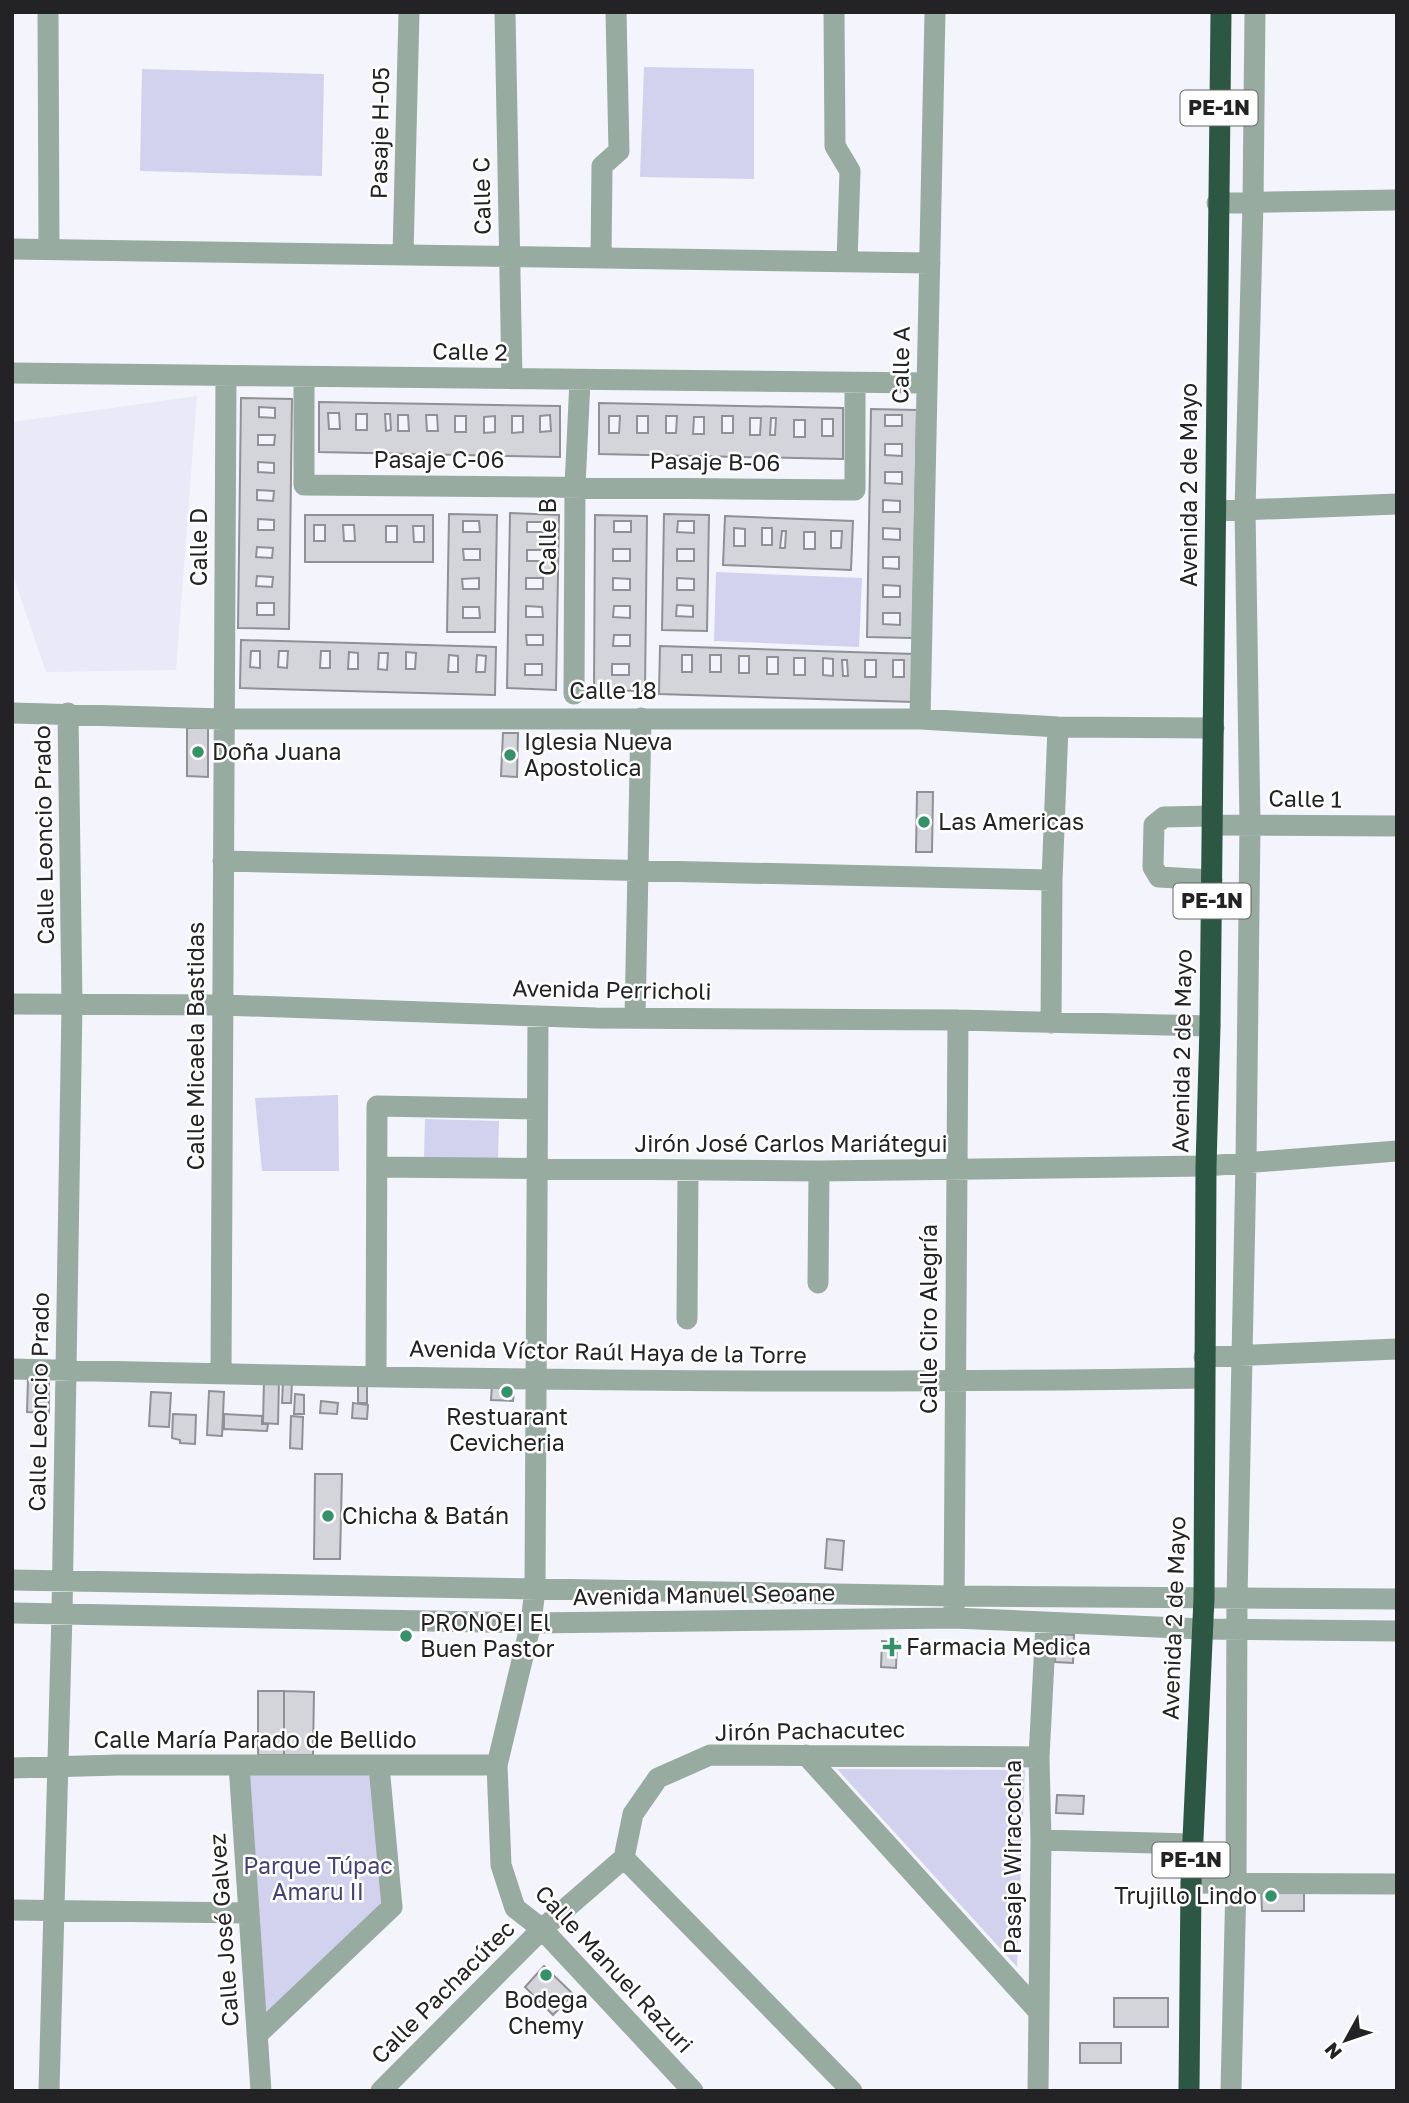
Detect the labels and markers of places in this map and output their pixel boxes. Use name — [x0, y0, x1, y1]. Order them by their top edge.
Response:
place label: Iglesia Nueva Apostolica — [524, 727, 672, 781]
place label: Doña Juana — [212, 737, 342, 765]
marker: Doña Juana — [190, 744, 206, 760]
marker: Iglesia Nueva Apostolica — [502, 747, 518, 763]
place label: Las Americas — [938, 807, 1084, 835]
marker: Las Americas — [916, 814, 932, 830]
marker: Restuarant Cevicheria — [499, 1384, 515, 1400]
place label: Restuarant Cevicheria — [446, 1402, 568, 1456]
place label: Chicha & Batán — [342, 1501, 509, 1529]
marker: Chicha & Batán — [320, 1508, 336, 1524]
place label: PRONOEI El Buen Pastor — [420, 1608, 555, 1662]
marker: PRONOEI El Buen Pastor — [398, 1628, 414, 1644]
place label: Farmacia Medica — [906, 1632, 1091, 1660]
marker: Farmacia Medica — [884, 1639, 900, 1655]
place label: Trujillo Lindo — [1114, 1881, 1257, 1909]
marker: Trujillo Lindo — [1263, 1888, 1279, 1904]
marker: Bodega Chemy — [538, 1967, 554, 1983]
place label: Bodega Chemy — [504, 1985, 588, 2039]

